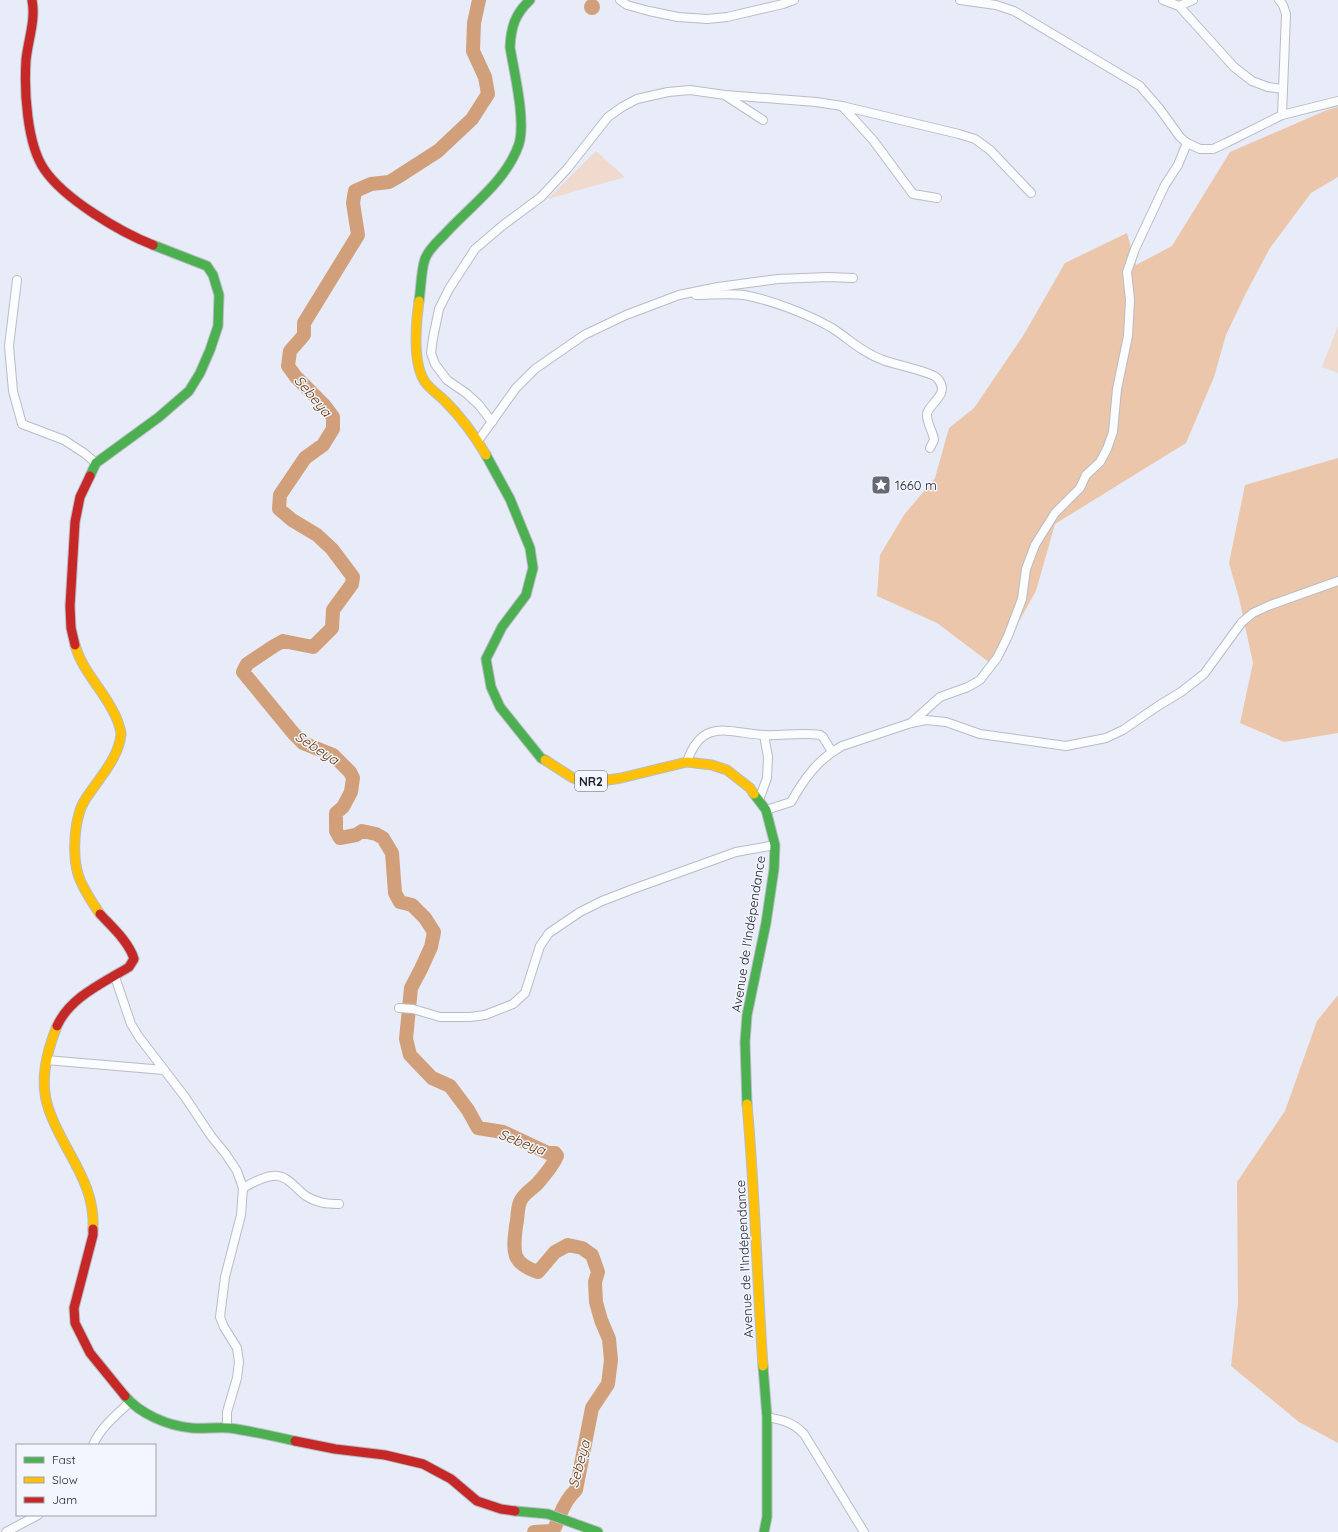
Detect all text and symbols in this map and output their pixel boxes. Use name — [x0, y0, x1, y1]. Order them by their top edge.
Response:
water label: Sebeya — [291, 372, 336, 422]
place icon: 1660 m — [870, 474, 892, 496]
place label: 1660 m — [895, 477, 937, 493]
water label: Sebeya — [292, 727, 344, 770]
road number: NR2 — [575, 771, 607, 791]
street label: Avenue de l'Indépendance — [728, 855, 768, 1013]
water label: Sebeya — [496, 1125, 549, 1160]
street label: Avenue de l'Indépendance — [732, 1180, 756, 1338]
water label: Sebeya — [564, 1437, 594, 1490]
legend — [16, 1444, 156, 1516]
text: Fast — [52, 1452, 76, 1467]
text: Slow — [52, 1472, 78, 1487]
text: Jam — [52, 1492, 77, 1507]

